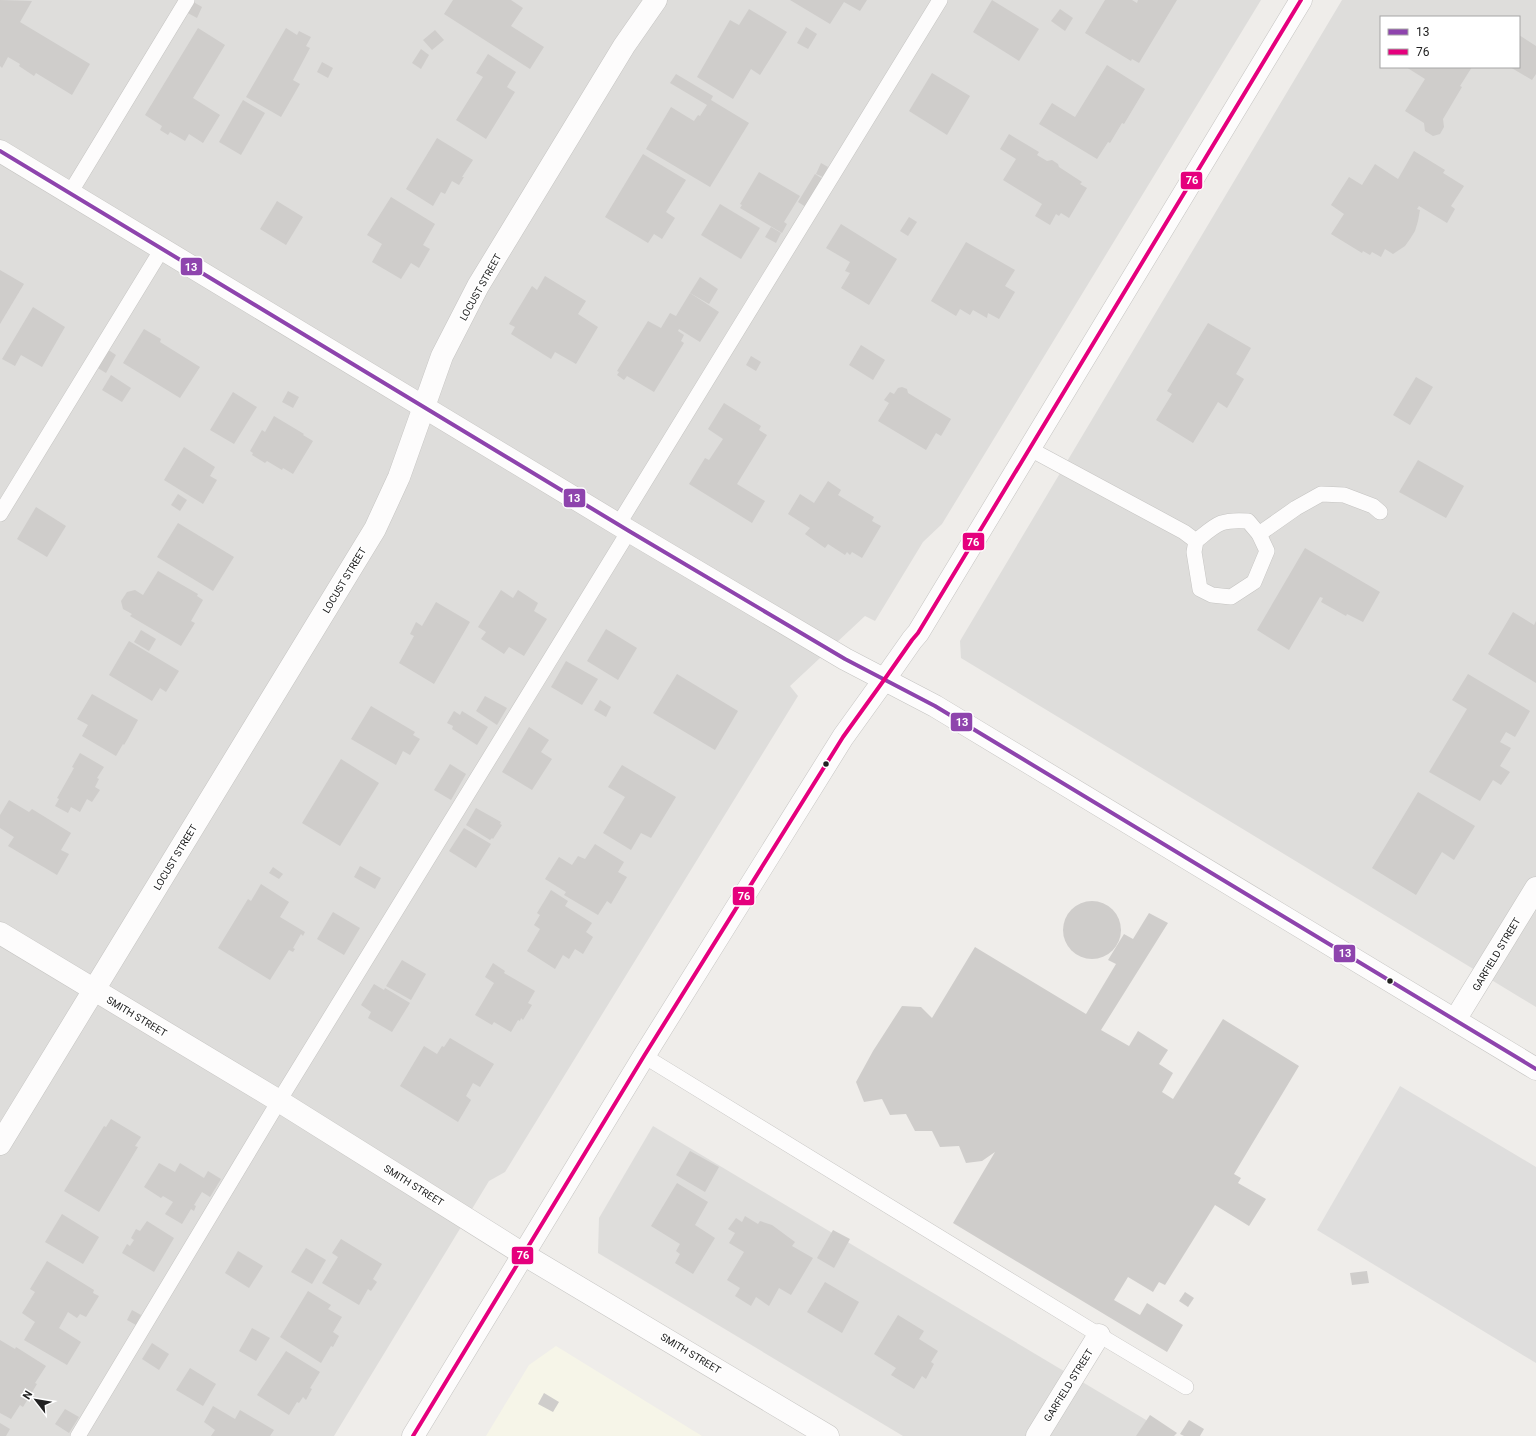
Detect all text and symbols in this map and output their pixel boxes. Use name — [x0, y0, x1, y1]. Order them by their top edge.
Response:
legend — [1380, 16, 1520, 68]
text: 13 — [1416, 25, 1430, 39]
text: 76 — [1416, 45, 1430, 59]
line badge: 76 — [1180, 171, 1203, 190]
text: 76 — [1186, 174, 1198, 187]
street label: LOCUST STREET — [458, 252, 503, 323]
line badge: 13 — [180, 257, 203, 276]
text: 13 — [185, 261, 197, 274]
line badge: 13 — [563, 488, 586, 508]
text: 13 — [568, 492, 580, 505]
line badge: 76 — [962, 532, 985, 551]
text: 76 — [967, 536, 979, 549]
street label: LOCUST STREET — [320, 545, 368, 615]
line badge: 13 — [950, 712, 973, 732]
text: 13 — [956, 716, 968, 729]
unlabelled marker — [821, 759, 831, 769]
street label: LOCUST STREET — [151, 822, 199, 892]
line badge: 76 — [732, 886, 755, 906]
text: 76 — [738, 890, 750, 903]
street label: GARFIELD STREET — [1470, 916, 1523, 993]
line badge: 13 — [1333, 944, 1356, 963]
text: 13 — [1339, 947, 1351, 960]
unlabelled marker — [1385, 976, 1395, 986]
street label: SMITH STREET — [105, 994, 169, 1039]
street label: SMITH STREET — [382, 1163, 446, 1208]
line badge: 76 — [511, 1246, 534, 1265]
text: 76 — [517, 1249, 529, 1262]
street label: SMITH STREET — [659, 1331, 723, 1376]
street label: GARFIELD STREET — [1042, 1347, 1095, 1424]
north arrow — [16, 1380, 56, 1420]
text: N — [20, 1388, 36, 1402]

